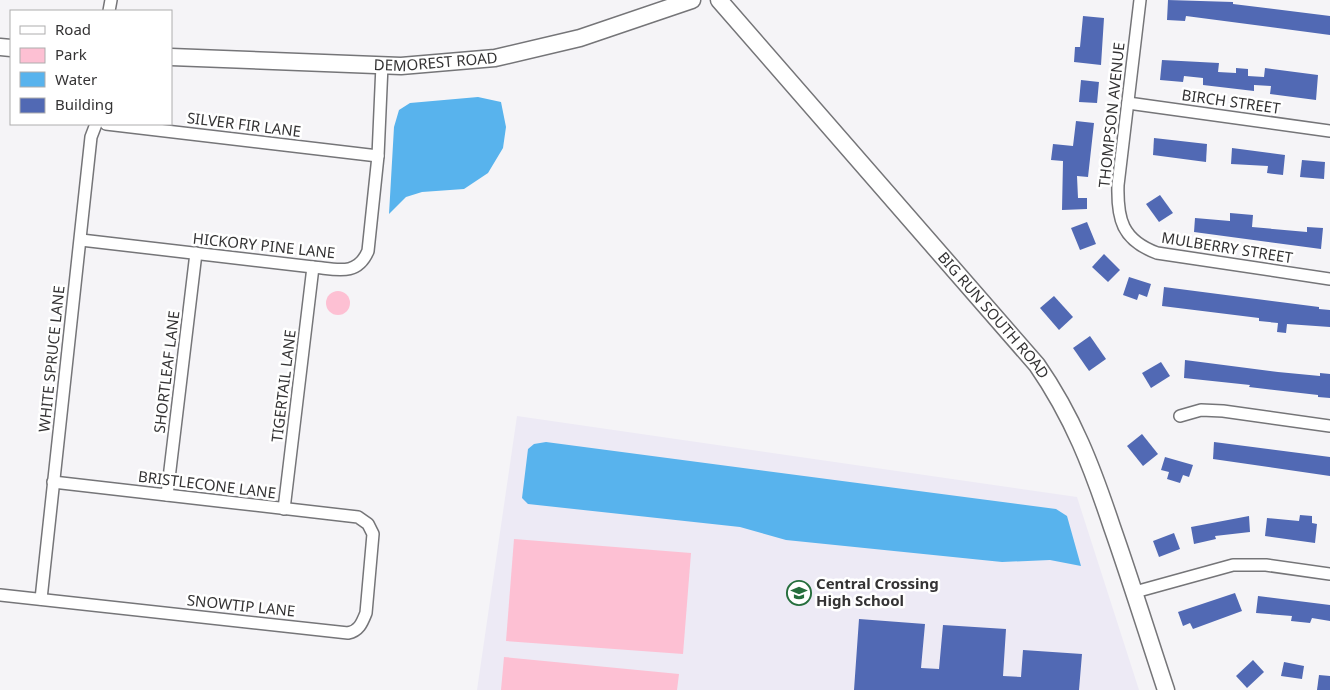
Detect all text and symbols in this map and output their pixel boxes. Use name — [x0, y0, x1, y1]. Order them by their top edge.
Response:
legend — [10, 10, 172, 125]
text: Road — [55, 19, 91, 39]
street label: THOMPSON AVENUE — [1093, 41, 1129, 189]
text: Park — [55, 44, 87, 64]
street label: DEMOREST ROAD — [373, 47, 498, 75]
text: Water — [55, 69, 97, 89]
street label: BIRCH STREET — [1180, 84, 1282, 118]
text: Building — [55, 94, 113, 114]
street label: SILVER FIR LANE — [186, 107, 302, 141]
street label: MULBERRY STREET — [1160, 227, 1295, 267]
street label: HICKORY PINE LANE — [192, 228, 336, 262]
street label: BIG RUN SOUTH ROAD — [934, 247, 1054, 382]
street label: WHITE SPRUCE LANE — [33, 285, 69, 433]
street label: SHORTLEAF LANE — [149, 309, 183, 434]
street label: TIGERTAIL LANE — [266, 329, 300, 443]
street label: BRISTLECONE LANE — [137, 466, 277, 502]
place label: Central Crossing High School — [816, 573, 939, 610]
school or university icon: Central Crossing High School — [786, 580, 812, 606]
street label: SNOWTIP LANE — [186, 589, 296, 621]

